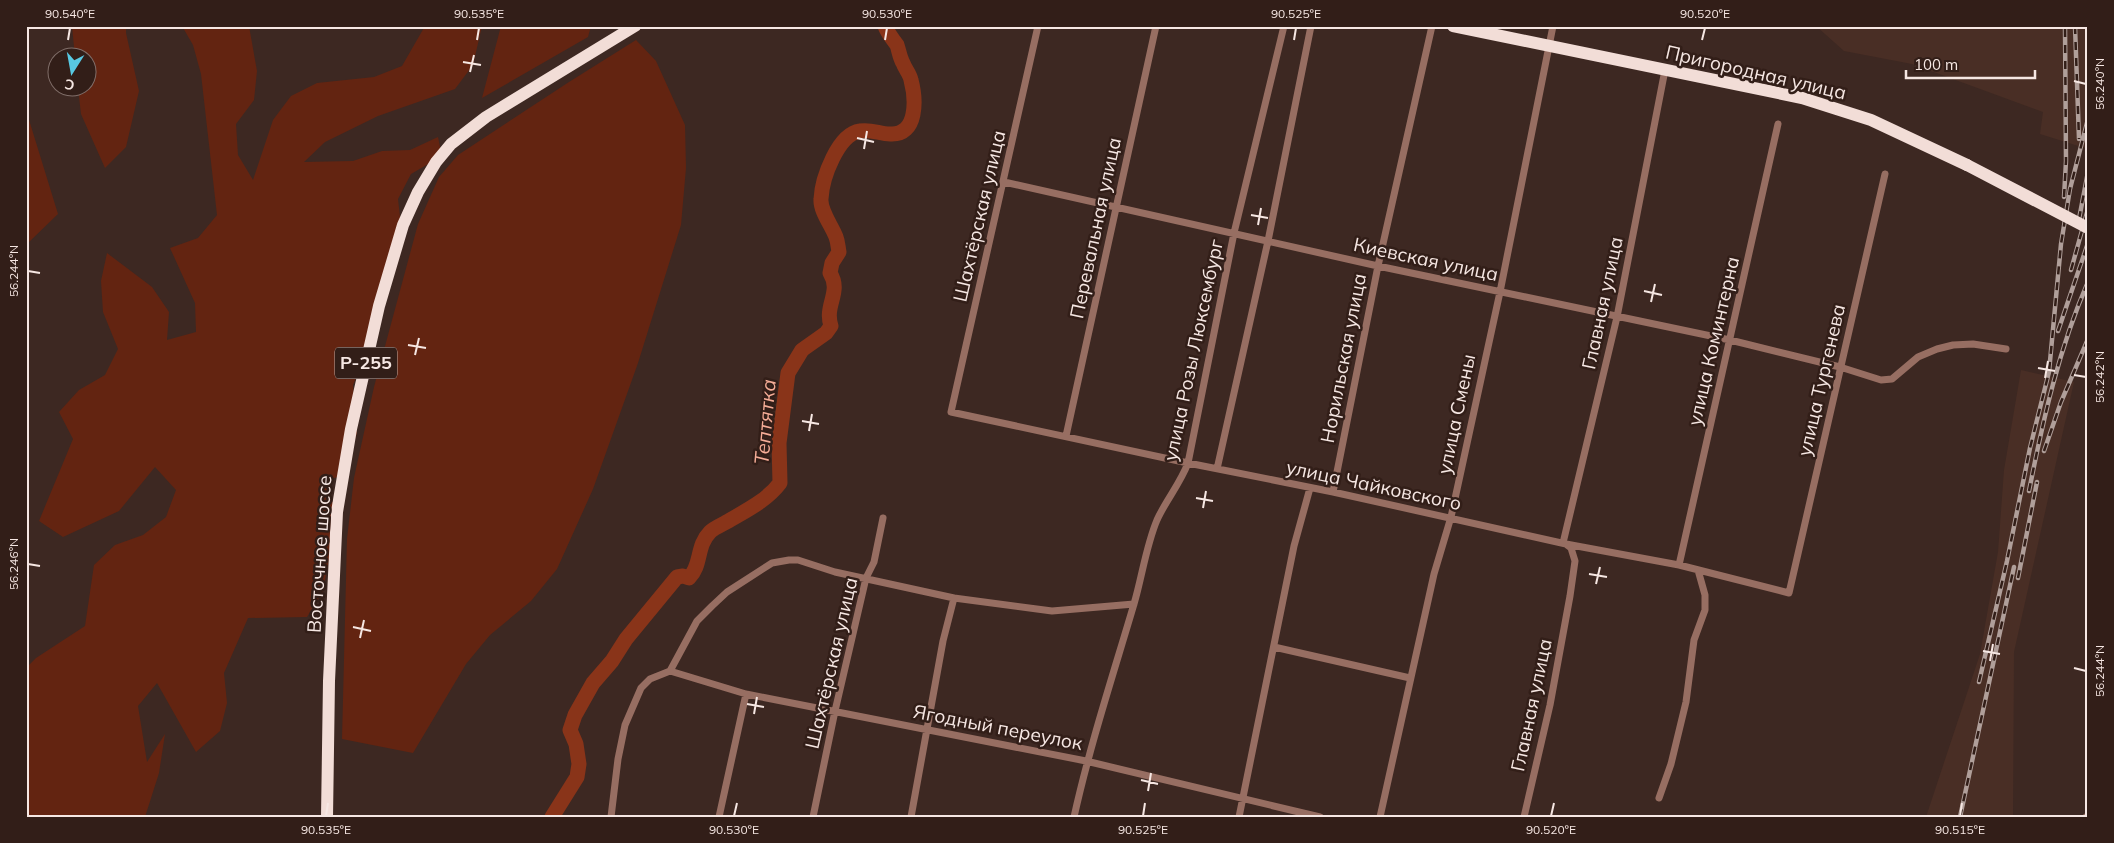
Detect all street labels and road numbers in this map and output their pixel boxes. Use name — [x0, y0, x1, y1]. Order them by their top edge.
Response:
street label: Пригородная улица — [1663, 40, 1849, 104]
street label: Шахтёрская улица — [948, 128, 1010, 304]
street label: Перевальная улица — [1064, 135, 1126, 321]
street label: Киевская улица — [1352, 232, 1500, 286]
street label: Главная улица — [1576, 235, 1628, 371]
street label: улица Розы Люксембург — [1158, 236, 1228, 463]
street label: улица Коминтерна — [1682, 254, 1744, 428]
street label: Норильская улица — [1315, 271, 1371, 445]
street label: улица Тургенева — [1792, 302, 1850, 458]
road number: Р-255 — [335, 348, 397, 378]
street label: улица Смены — [1432, 352, 1480, 476]
street label: улица Чайковского — [1284, 455, 1464, 515]
street label: Восточное шоссе — [302, 474, 336, 634]
street label: Шахтёрская улица — [800, 575, 862, 751]
street label: Главная улица — [1505, 637, 1557, 773]
street label: Ягодный переулок — [911, 699, 1085, 755]

